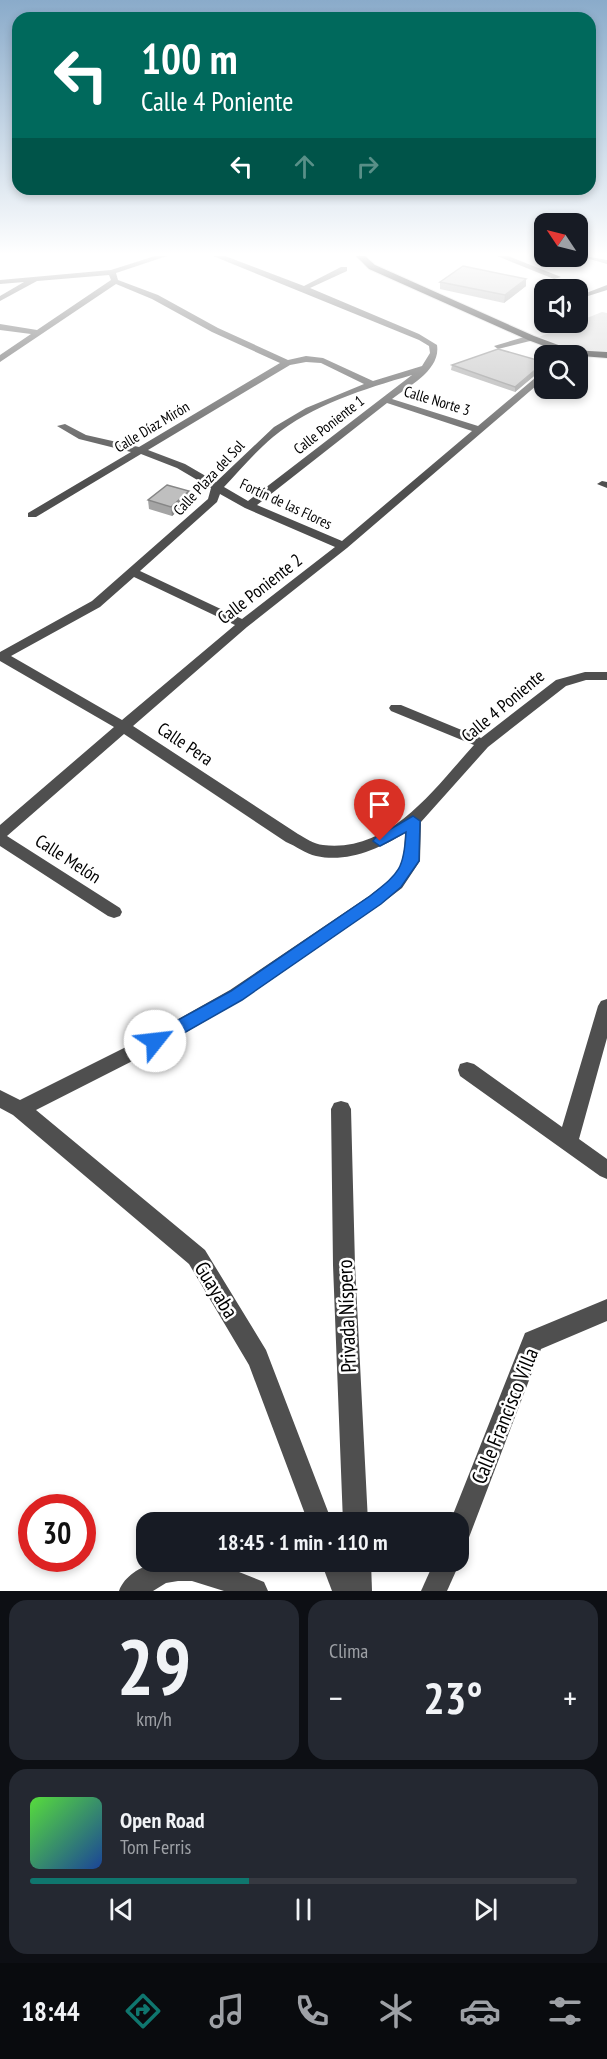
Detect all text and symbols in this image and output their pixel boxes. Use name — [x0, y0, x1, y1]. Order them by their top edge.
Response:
text: 100 m — [141, 31, 238, 86]
icon: left — [42, 36, 120, 114]
text: Calle 4 Poniente — [141, 84, 293, 118]
icon: left — [225, 150, 258, 183]
icon: ahead — [288, 150, 321, 183]
icon: right — [351, 150, 384, 183]
north arrow — [534, 213, 588, 267]
map controls — [534, 213, 588, 399]
button: sound — [534, 279, 588, 333]
button: search — [534, 345, 588, 399]
street label: Calle Norte 3 — [402, 381, 473, 420]
street label: Calle Poniente 1 — [290, 391, 368, 458]
street label: Calle Díaz Mirón — [111, 397, 193, 456]
street label: Calle Plaza del Sol — [169, 436, 249, 519]
street label: Fortín de las Flores — [237, 474, 335, 533]
street label: Calle Poniente 2 — [213, 548, 307, 629]
street label: Calle 4 Poniente — [456, 664, 549, 747]
street label: Calle Pera — [153, 717, 217, 770]
pin — [354, 779, 405, 841]
icon: arrive — [363, 788, 396, 821]
street label: Calle Melón — [31, 829, 105, 888]
position arrow — [123, 1009, 187, 1073]
street label: Guayaba — [189, 1256, 244, 1323]
street label: Privada Níspero — [331, 1259, 362, 1373]
street label: Calle Francisco Villa — [465, 1344, 544, 1488]
speed limit sign: 30 — [18, 1494, 96, 1572]
text: 18:45 · 1 min · 110 m — [217, 1528, 388, 1556]
text: 29 — [117, 1616, 191, 1717]
text: Clima — [329, 1638, 368, 1664]
text: 23° — [423, 1668, 483, 1726]
text: − — [329, 1676, 343, 1719]
text: + — [563, 1676, 577, 1719]
text: km/h — [136, 1706, 172, 1732]
text: Open Road — [120, 1806, 205, 1834]
text: Tom Ferris — [120, 1834, 191, 1860]
icon: previous — [105, 1893, 138, 1926]
icon: pause — [287, 1893, 320, 1926]
icon: next — [469, 1893, 502, 1926]
icon: directions — [122, 1990, 164, 2032]
icon: music — [206, 1990, 248, 2032]
icon: phone — [291, 1990, 333, 2032]
icon: climate — [375, 1990, 417, 2032]
icon: car — [459, 1990, 501, 2032]
icon: filters — [544, 1990, 586, 2032]
text: 18:44 — [21, 1994, 80, 2028]

